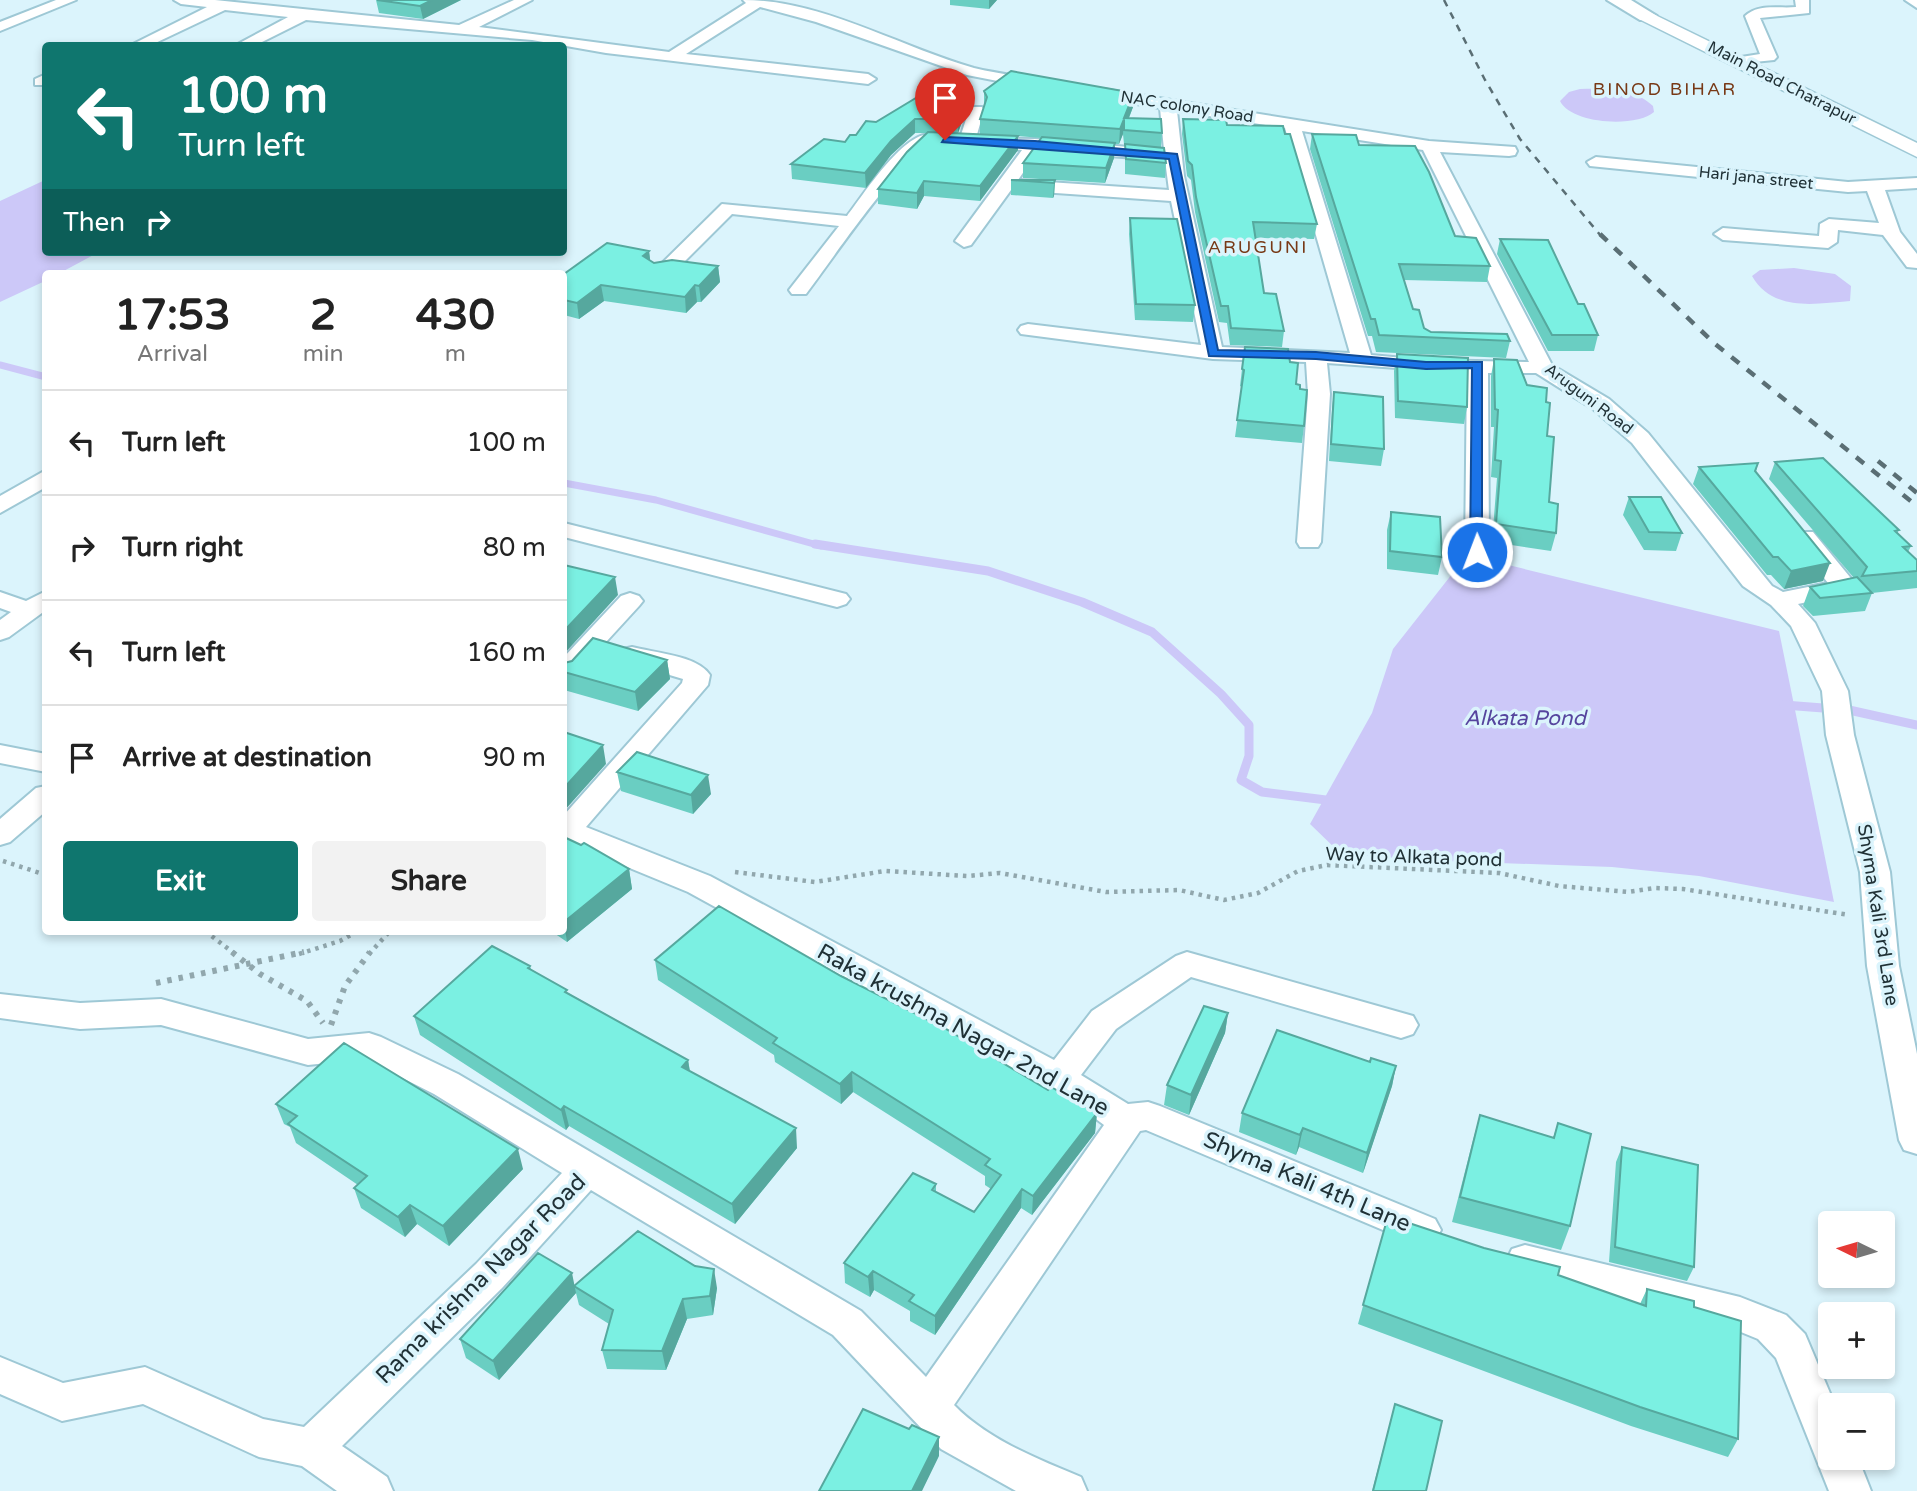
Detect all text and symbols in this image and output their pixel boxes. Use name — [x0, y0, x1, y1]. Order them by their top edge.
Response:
street label: Main Road Chatrapur — [1705, 37, 1860, 129]
text: 100 m — [178, 67, 328, 126]
pin — [915, 68, 975, 140]
icon: left — [63, 70, 154, 161]
district label: BINOD BIHAR — [1593, 78, 1737, 100]
icon: arrive — [926, 79, 964, 117]
street label: NAC colony Road — [1119, 87, 1255, 127]
text: Turn left — [178, 127, 305, 165]
street label: Hari jana street — [1698, 162, 1814, 194]
icon: right — [139, 203, 177, 241]
text: Then — [63, 207, 125, 238]
district label: ARUGUNI — [1208, 236, 1308, 258]
text: 17:53 — [114, 290, 231, 341]
text: 2 — [310, 290, 336, 341]
text: 430 — [416, 290, 495, 341]
text: Arrival — [137, 340, 208, 368]
text: min — [303, 340, 344, 368]
text: m — [445, 340, 466, 368]
street label: Aruguni Road — [1541, 359, 1637, 439]
icon: left — [63, 424, 101, 462]
text: Turn left — [122, 427, 225, 458]
text: 100 m — [466, 427, 546, 458]
position arrow — [1440, 515, 1514, 589]
icon: right — [63, 529, 101, 567]
text: Turn right — [122, 532, 243, 563]
text: 80 m — [483, 532, 546, 563]
icon: left — [63, 634, 101, 672]
text: Turn left — [122, 637, 225, 668]
text: 160 m — [466, 637, 546, 668]
water label: Alkata Pond — [1464, 706, 1588, 731]
icon: arrive — [63, 739, 101, 777]
text: Arrive at destination — [122, 742, 372, 773]
text: 90 m — [483, 742, 546, 773]
street label: Shyma Kali 3rd Lane — [1853, 822, 1903, 1008]
button: Exit — [63, 841, 298, 921]
button: Share — [312, 841, 546, 921]
street label: Way to Alkata pond — [1325, 843, 1503, 871]
street label: Raka krushna Nagar 2nd Lane — [812, 938, 1114, 1122]
street label: Shyma Kali 4th Lane — [1199, 1126, 1415, 1238]
street label: Rama krishna Nagar Road — [370, 1168, 592, 1390]
north arrow — [1818, 1211, 1895, 1288]
map controls — [1818, 1211, 1895, 1470]
button: + — [1818, 1302, 1895, 1379]
button: − — [1818, 1393, 1895, 1470]

